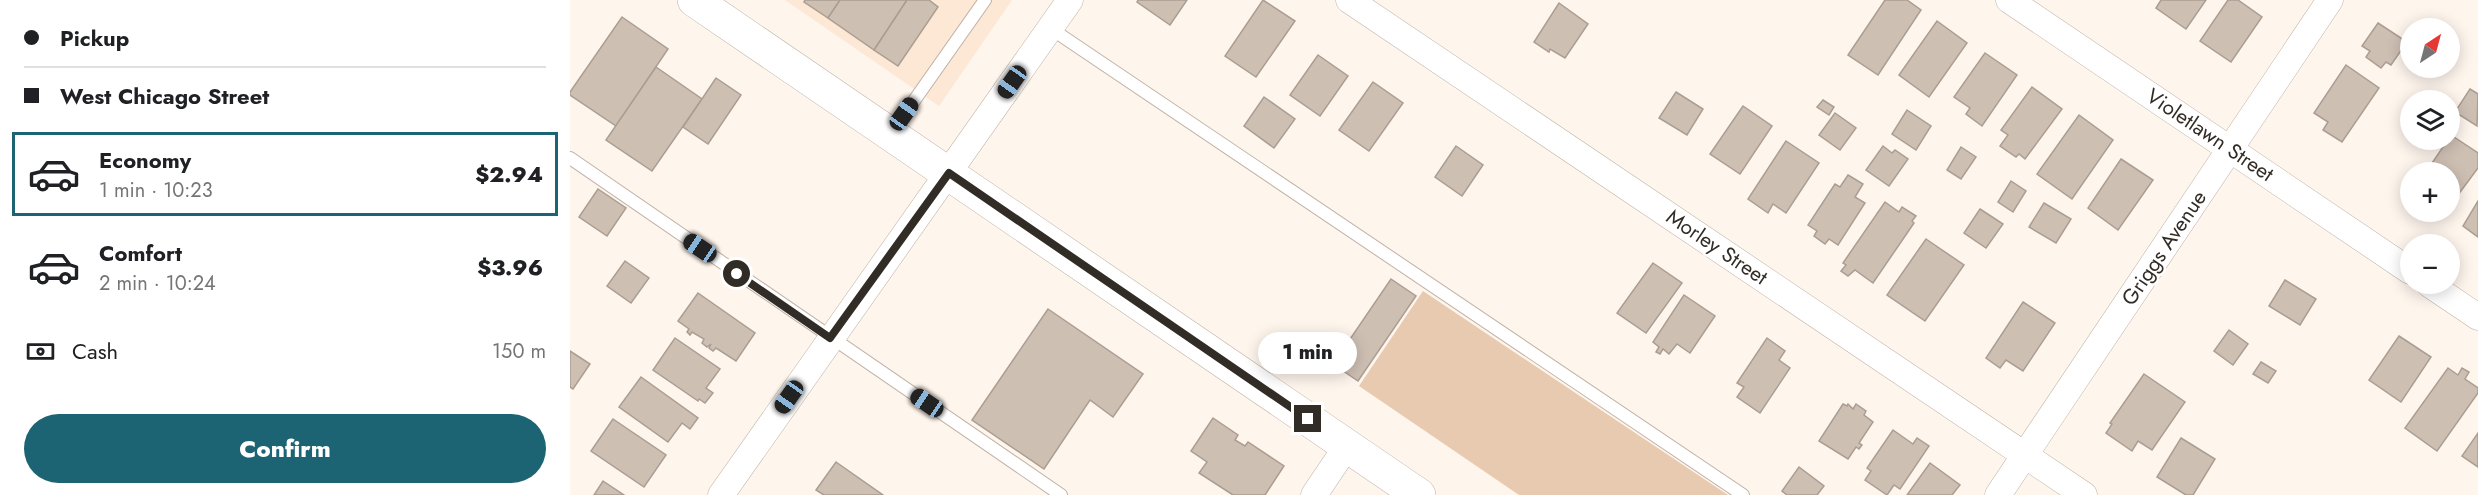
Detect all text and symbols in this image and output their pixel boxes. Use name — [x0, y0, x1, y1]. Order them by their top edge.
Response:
north arrow — [2400, 18, 2460, 78]
map controls — [2400, 18, 2460, 294]
text: Pickup — [60, 22, 129, 54]
car — [994, 62, 1030, 102]
text: West Chicago Street — [60, 80, 269, 112]
street label: Violetlawn Street — [2140, 81, 2280, 189]
button: layers — [2400, 90, 2460, 150]
car — [886, 94, 922, 134]
text: Economy — [99, 144, 191, 176]
icon: car — [27, 147, 81, 201]
text: $2.94 — [475, 158, 543, 190]
button: + — [2400, 162, 2460, 222]
text: 1 min · 10:23 — [99, 176, 213, 205]
street label: Griggs Avenue — [2114, 184, 2214, 312]
street label: Morley Street — [1660, 202, 1774, 292]
car — [680, 230, 720, 266]
button: − — [2400, 234, 2460, 294]
text: Comfort — [99, 237, 182, 269]
icon: car — [27, 240, 81, 294]
text: $3.96 — [477, 251, 543, 283]
route start — [723, 260, 750, 287]
text: 2 min · 10:24 — [99, 269, 216, 298]
callout: 1 min — [1258, 332, 1358, 374]
icon: cash — [24, 335, 57, 368]
text: Cash — [72, 335, 118, 367]
text: 150 m — [492, 337, 546, 366]
text: 1 min — [1282, 338, 1333, 367]
car — [771, 377, 807, 417]
car — [907, 385, 947, 421]
route end — [1294, 405, 1321, 432]
button: Confirm — [24, 414, 546, 483]

